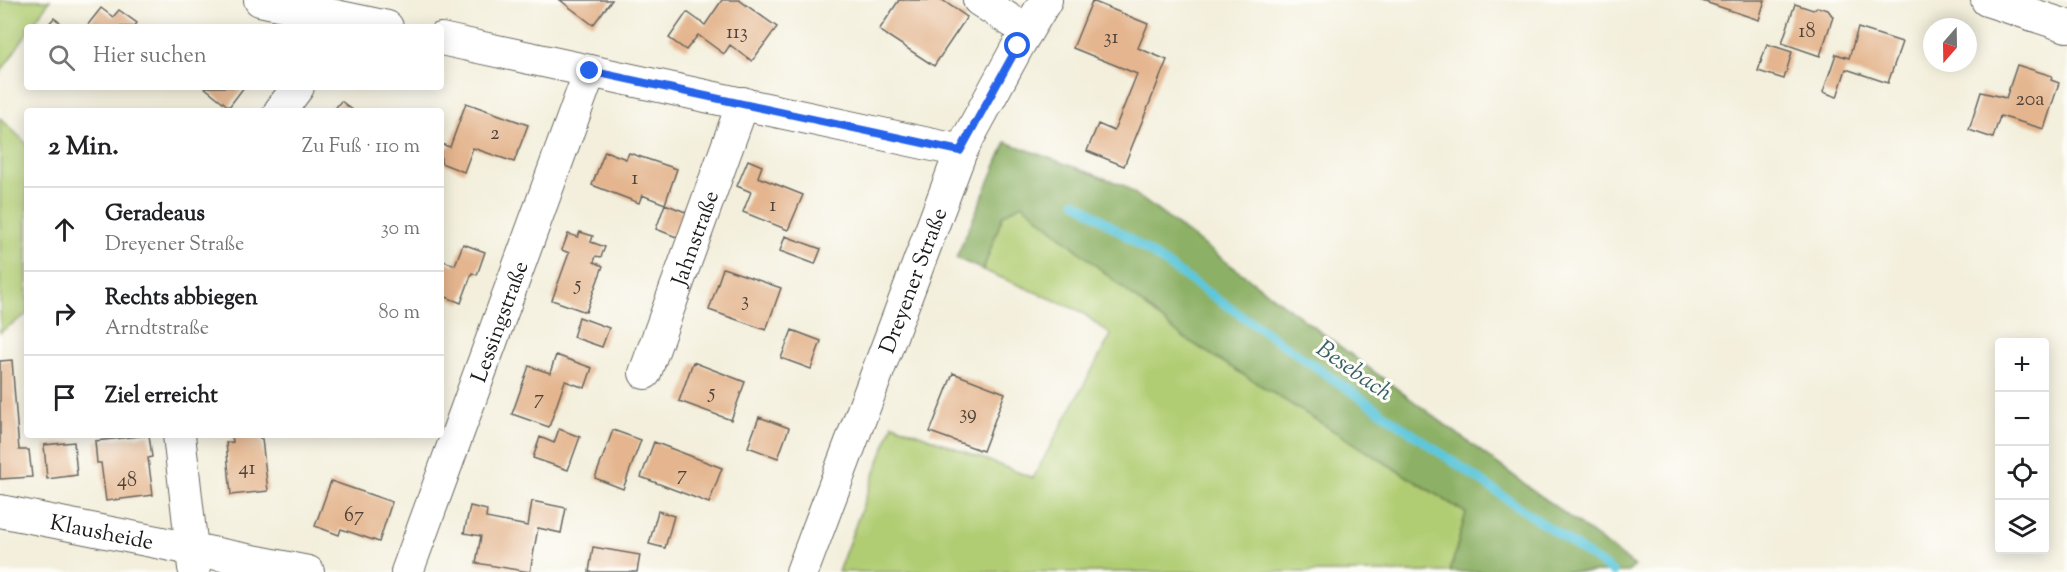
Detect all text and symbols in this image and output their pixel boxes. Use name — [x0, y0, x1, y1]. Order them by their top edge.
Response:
house number: 18 — [1799, 18, 1815, 47]
north arrow — [1923, 18, 1977, 72]
house number: 113 — [726, 19, 748, 48]
search box — [24, 24, 444, 90]
house number: 31 — [1104, 24, 1119, 53]
route start — [1004, 32, 1030, 58]
icon: search — [45, 41, 78, 74]
text: Hier suchen — [93, 41, 207, 73]
route end — [576, 57, 602, 83]
house number: 20a — [2015, 86, 2045, 115]
house number: 2 — [490, 120, 500, 149]
text: 2 Min. — [48, 129, 119, 166]
text: Zu Fuß · 110 m — [302, 133, 420, 162]
house number: 1 — [632, 165, 639, 194]
street label: Jahnstraße — [665, 187, 729, 292]
house number: 1 — [770, 192, 777, 221]
text: Geradeaus — [105, 199, 205, 231]
street label: Dreyener Straße — [873, 204, 957, 359]
icon: ahead — [48, 213, 81, 246]
text: 30 m — [381, 215, 420, 244]
text: Dreyener Straße — [105, 231, 244, 260]
street label: Lessingstraße — [465, 257, 538, 387]
house number: 5 — [574, 271, 582, 300]
text: Rechts abbiegen — [105, 283, 258, 315]
house number: 3 — [741, 287, 749, 316]
icon: right — [48, 297, 81, 330]
text: 80 m — [379, 299, 420, 328]
text: Arndtstraße — [105, 315, 209, 344]
water label: Besebach — [1309, 333, 1399, 410]
map controls — [1995, 338, 2049, 554]
button: + — [1995, 338, 2049, 392]
house number: 5 — [708, 379, 716, 408]
icon: arrive — [48, 381, 81, 414]
text: Ziel erreicht — [105, 381, 218, 413]
house number: 7 — [534, 385, 544, 414]
button: − — [1995, 392, 2049, 446]
house number: 39 — [959, 400, 977, 429]
button: locate — [1995, 446, 2049, 500]
house number: 41 — [239, 455, 256, 484]
house number: 7 — [677, 461, 687, 490]
house number: 48 — [117, 467, 137, 496]
button: layers — [1995, 500, 2049, 554]
house number: 67 — [344, 502, 364, 531]
street label: Klausheide — [47, 508, 156, 560]

